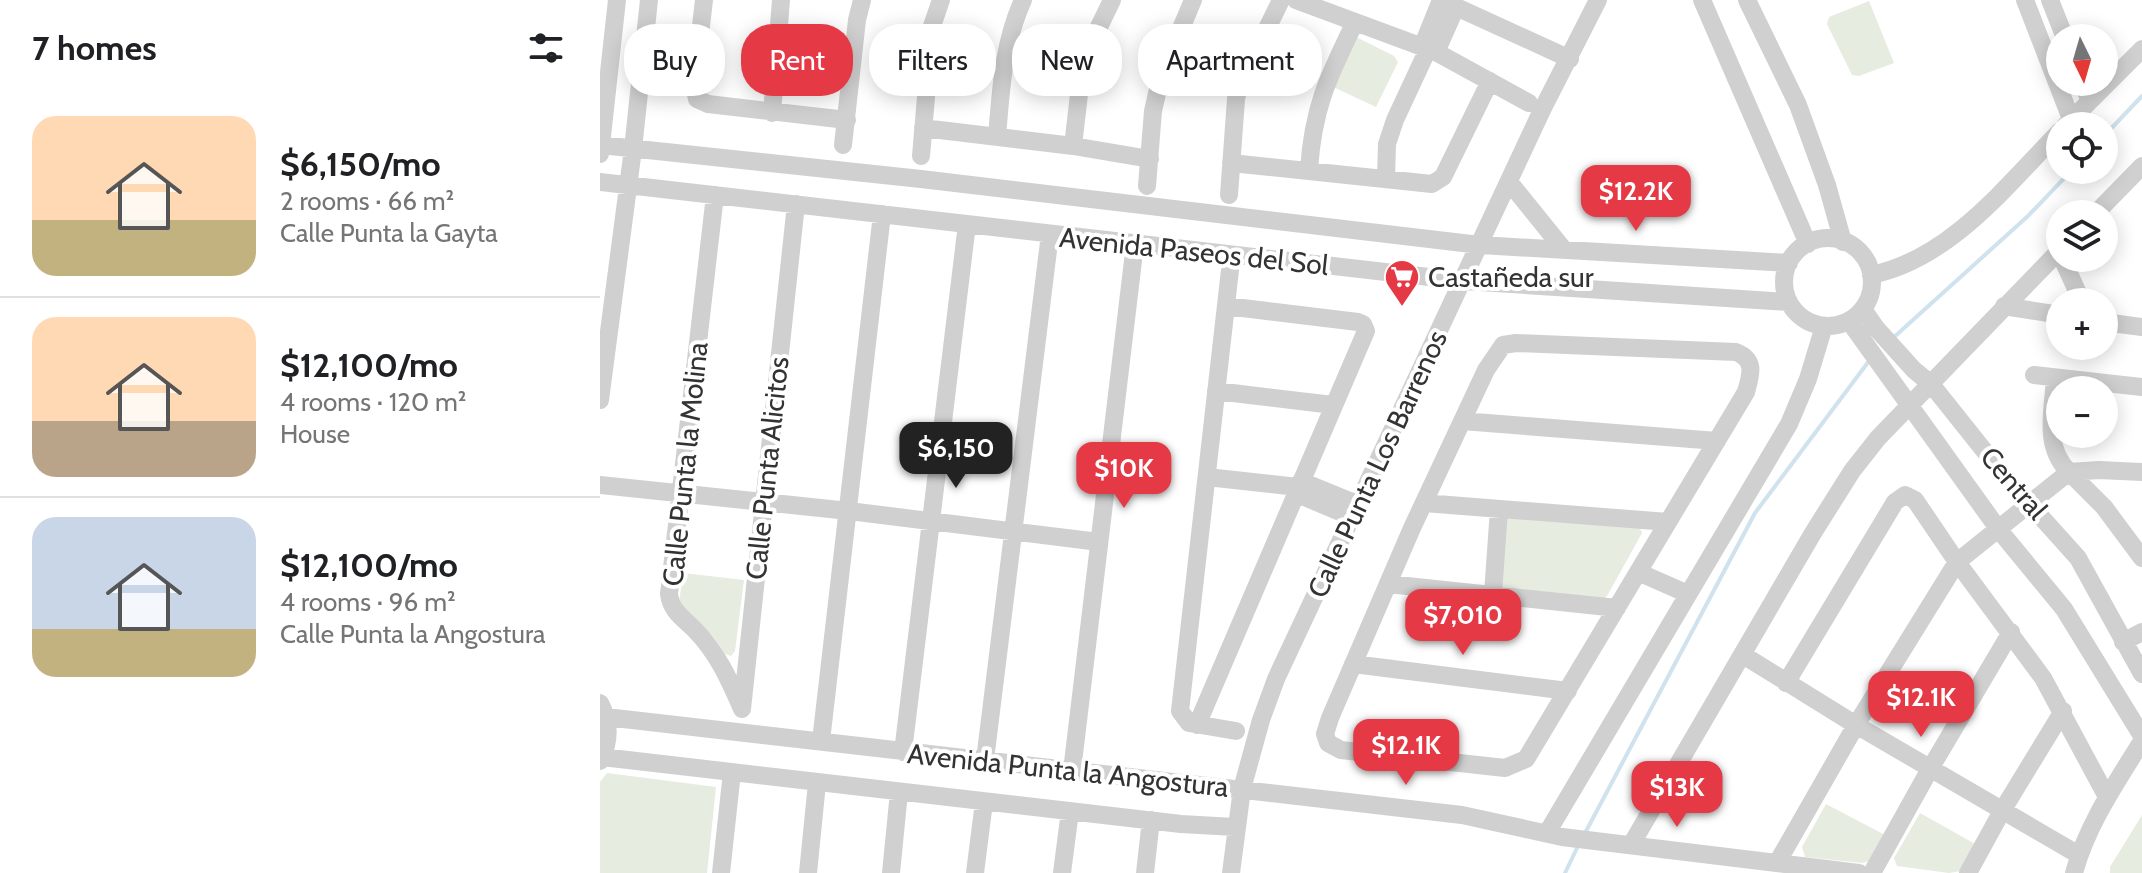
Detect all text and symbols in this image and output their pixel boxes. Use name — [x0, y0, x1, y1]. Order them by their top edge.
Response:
chip: Buy — [624, 24, 725, 96]
chip: Rent — [741, 24, 853, 96]
chip: Filters — [869, 24, 996, 96]
chip: New — [1012, 24, 1122, 96]
chip: Apartment — [1138, 24, 1322, 96]
north arrow — [2046, 24, 2118, 96]
map controls — [2046, 24, 2118, 448]
icon: filters — [524, 26, 568, 70]
text: 7 homes — [32, 27, 157, 69]
button: locate — [2046, 112, 2118, 184]
text: $6,150/mo — [280, 143, 441, 185]
icon: home — [96, 148, 192, 244]
pin: $12.2K — [1571, 165, 1701, 233]
text: $12.2K — [1599, 175, 1673, 207]
text: 2 rooms · 66 m² — [280, 185, 454, 217]
button: layers — [2046, 200, 2118, 272]
text: Calle Punta la Gayta — [280, 217, 498, 249]
street label: Avenida Paseos del Sol — [1058, 220, 1331, 282]
supermarket icon: Castañeda sur — [1383, 258, 1421, 308]
place label: Castañeda sur — [1428, 260, 1594, 294]
button: + — [2046, 288, 2118, 360]
street label: Calle Punta Los Barrenos — [1300, 325, 1454, 603]
street label: Calle Punta la Molina — [655, 340, 715, 588]
text: $12,100/mo — [280, 344, 458, 386]
icon: home — [96, 349, 192, 445]
street label: Calle Punta Alicitos — [738, 355, 796, 581]
button: − — [2046, 376, 2118, 448]
text: 4 rooms · 120 m² — [280, 386, 466, 418]
text: House — [280, 418, 350, 450]
pin: $6,150 — [891, 422, 1021, 490]
text: $6,150 — [917, 432, 995, 464]
street label: Central — [1973, 440, 2055, 526]
pin: $10K — [1077, 442, 1171, 510]
text: $10K — [1094, 452, 1154, 484]
text: $12,100/mo — [280, 544, 458, 586]
icon: home — [96, 549, 192, 645]
text: 4 rooms · 96 m² — [280, 586, 456, 618]
pin: $7,010 — [1398, 589, 1528, 657]
text: $7,010 — [1423, 599, 1503, 631]
text: Calle Punta la Angostura — [280, 618, 546, 650]
pin: $12.1K — [1856, 671, 1986, 739]
text: $12.1K — [1886, 681, 1956, 713]
pin: $12.1K — [1341, 719, 1471, 787]
text: $12.1K — [1371, 729, 1441, 761]
street label: Avenida Punta la Angostura — [906, 736, 1231, 804]
pin: $13K — [1630, 761, 1724, 829]
text: $13K — [1650, 771, 1705, 803]

